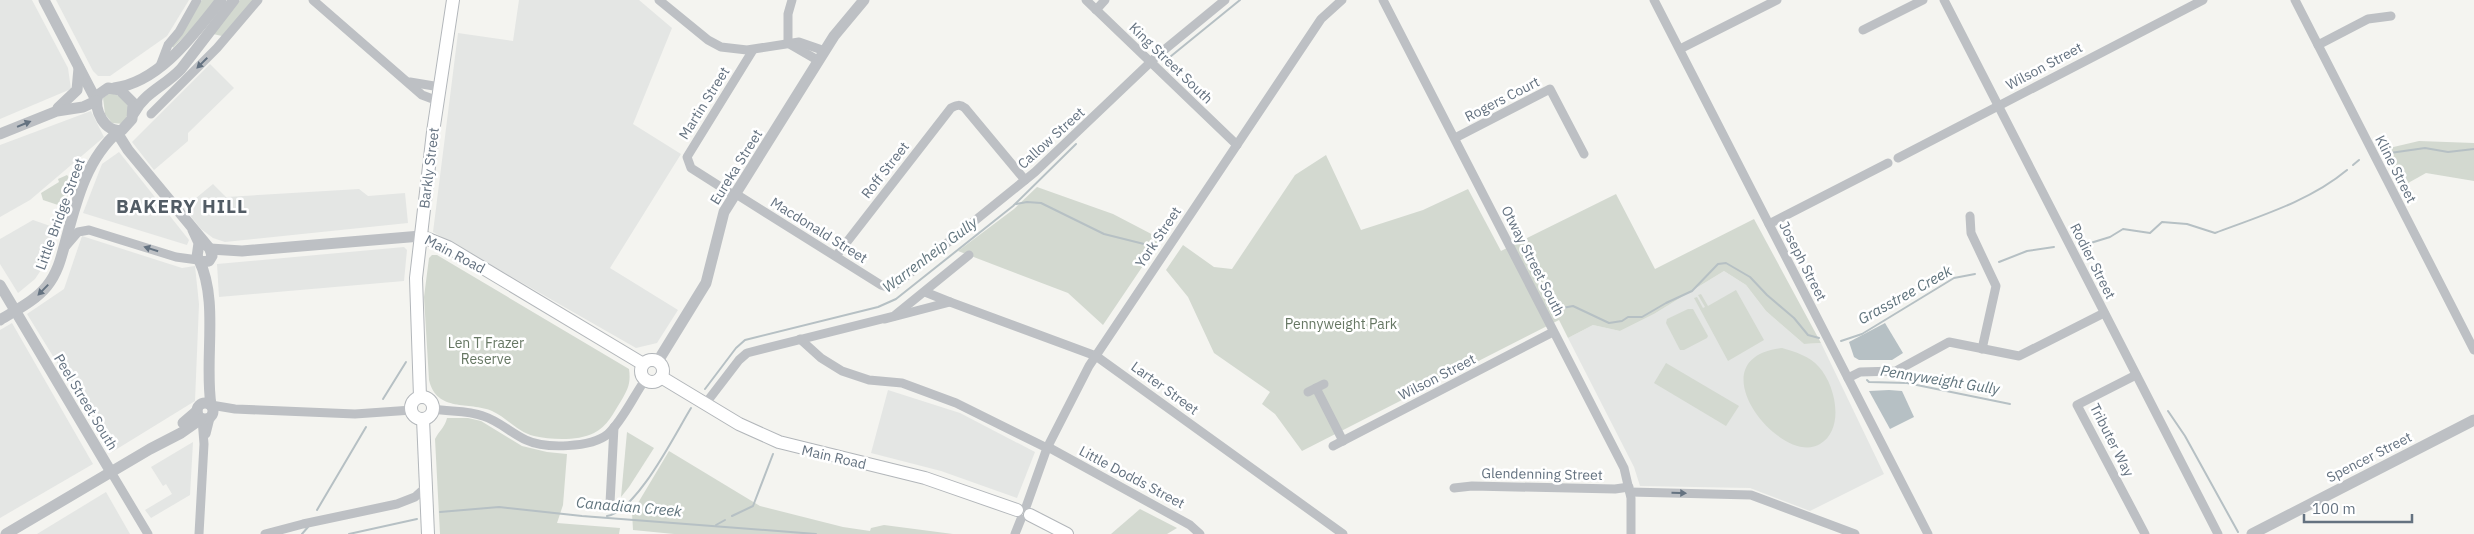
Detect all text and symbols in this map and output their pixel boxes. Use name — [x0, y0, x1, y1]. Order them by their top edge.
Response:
street label: King Street South — [1125, 18, 1217, 108]
street label: Wilson Street — [2003, 38, 2085, 94]
one-way arrow — [196, 56, 208, 68]
street label: Martin Street — [675, 63, 733, 143]
street label: Rogers Court — [1462, 72, 1542, 126]
street label: Callow Street — [1014, 103, 1088, 173]
one-way arrow — [17, 119, 31, 127]
street label: Barkly Street — [415, 126, 443, 210]
street label: Eureka Street — [706, 126, 766, 208]
street label: Kline Street — [2371, 132, 2421, 206]
street label: Roff Street — [857, 138, 913, 202]
street label: Little Bridge Street — [31, 156, 89, 272]
street label: Macdonald Street — [767, 193, 871, 267]
district label: BAKERY HILL — [116, 194, 248, 218]
street label: York Street — [1131, 203, 1185, 271]
street label: Otway Street South — [1497, 203, 1569, 319]
water label: Warrenheip Gully — [878, 212, 982, 296]
street label: Joseph Street — [1775, 218, 1831, 304]
street label: Rodier Street — [2066, 220, 2120, 302]
street label: Main Road — [422, 231, 488, 277]
one-way arrow — [144, 245, 159, 252]
water label: Grasstree Creek — [1855, 261, 1955, 328]
one-way arrow — [37, 284, 49, 296]
park label: Pennyweight Park — [1285, 315, 1398, 333]
park label: Len T Frazer Reserve — [448, 334, 524, 368]
street label: Wilson Street — [1395, 350, 1479, 404]
street label: Peel Street South — [50, 351, 122, 453]
street label: Larter Street — [1128, 357, 1202, 419]
water label: Pennyweight Gully — [1879, 361, 2002, 398]
street label: Tributer Way — [2086, 400, 2138, 480]
street label: Spencer Street — [2323, 428, 2415, 486]
street label: Main Road — [800, 441, 868, 473]
street label: Little Dodds Street — [1076, 442, 1188, 512]
street label: Glendenning Street — [1481, 464, 1603, 484]
one-way arrow — [1671, 489, 1687, 497]
water label: Canadian Creek — [575, 492, 683, 521]
scale bar — [2304, 492, 2412, 524]
text: 100 m — [2312, 499, 2356, 518]

